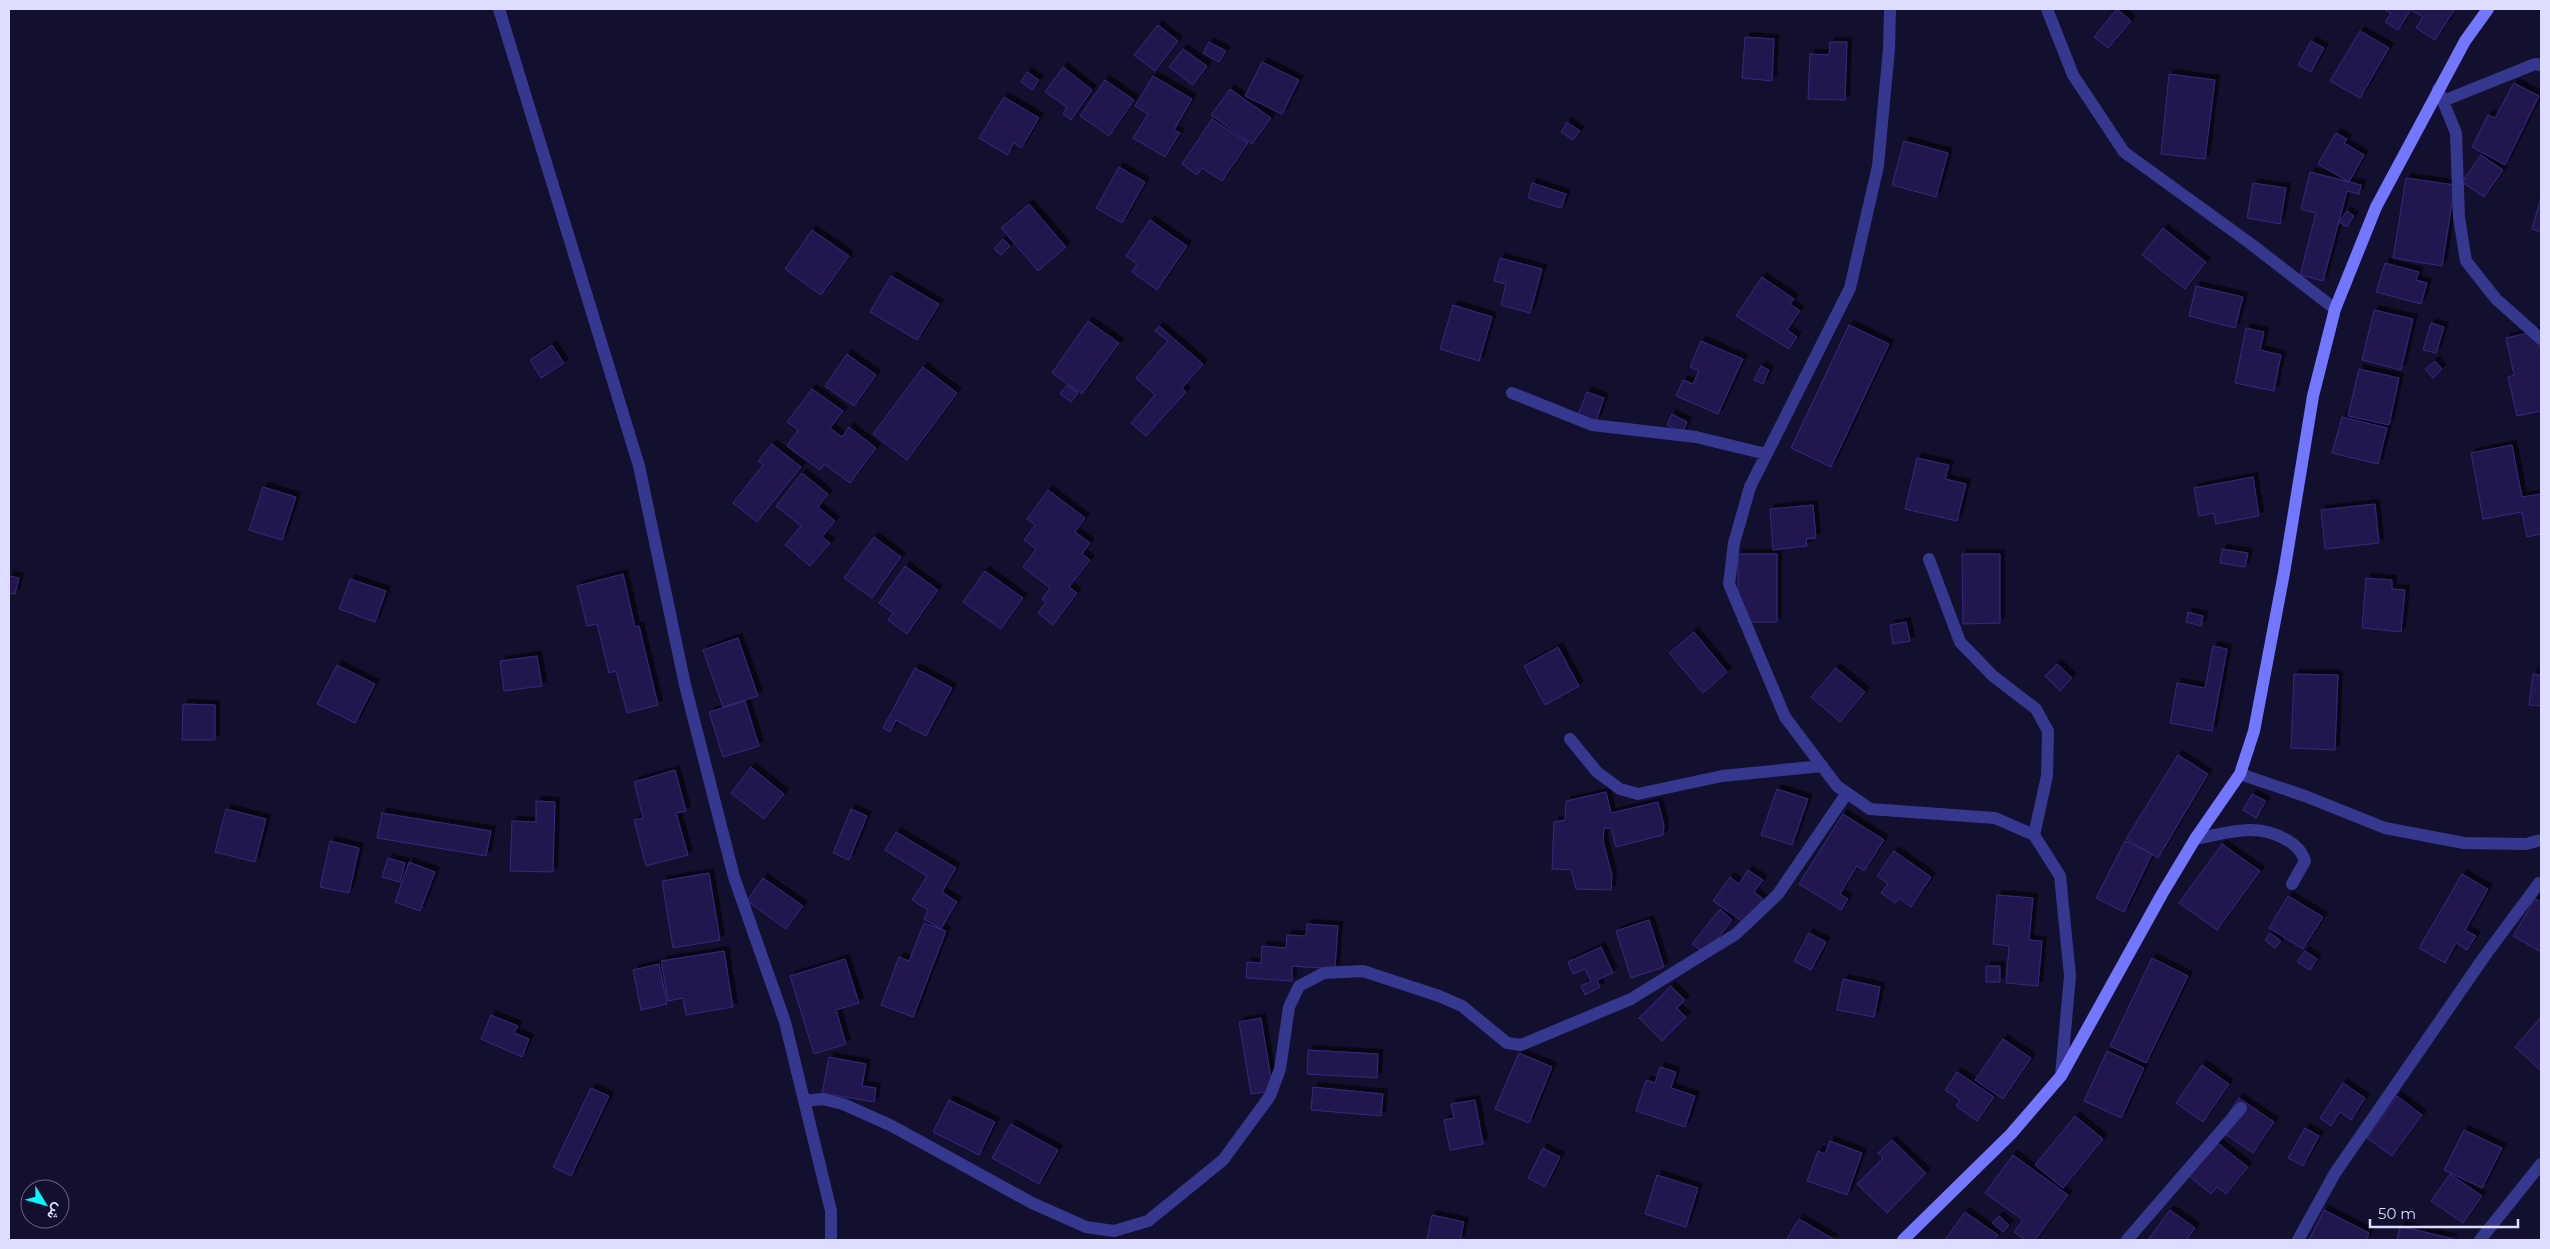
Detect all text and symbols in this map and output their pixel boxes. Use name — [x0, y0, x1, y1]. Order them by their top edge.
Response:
north arrow — [20, 1179, 70, 1229]
scale bar — [2370, 1196, 2518, 1228]
text: ش — [43, 1200, 68, 1224]
text: 50 m — [2378, 1204, 2416, 1223]

